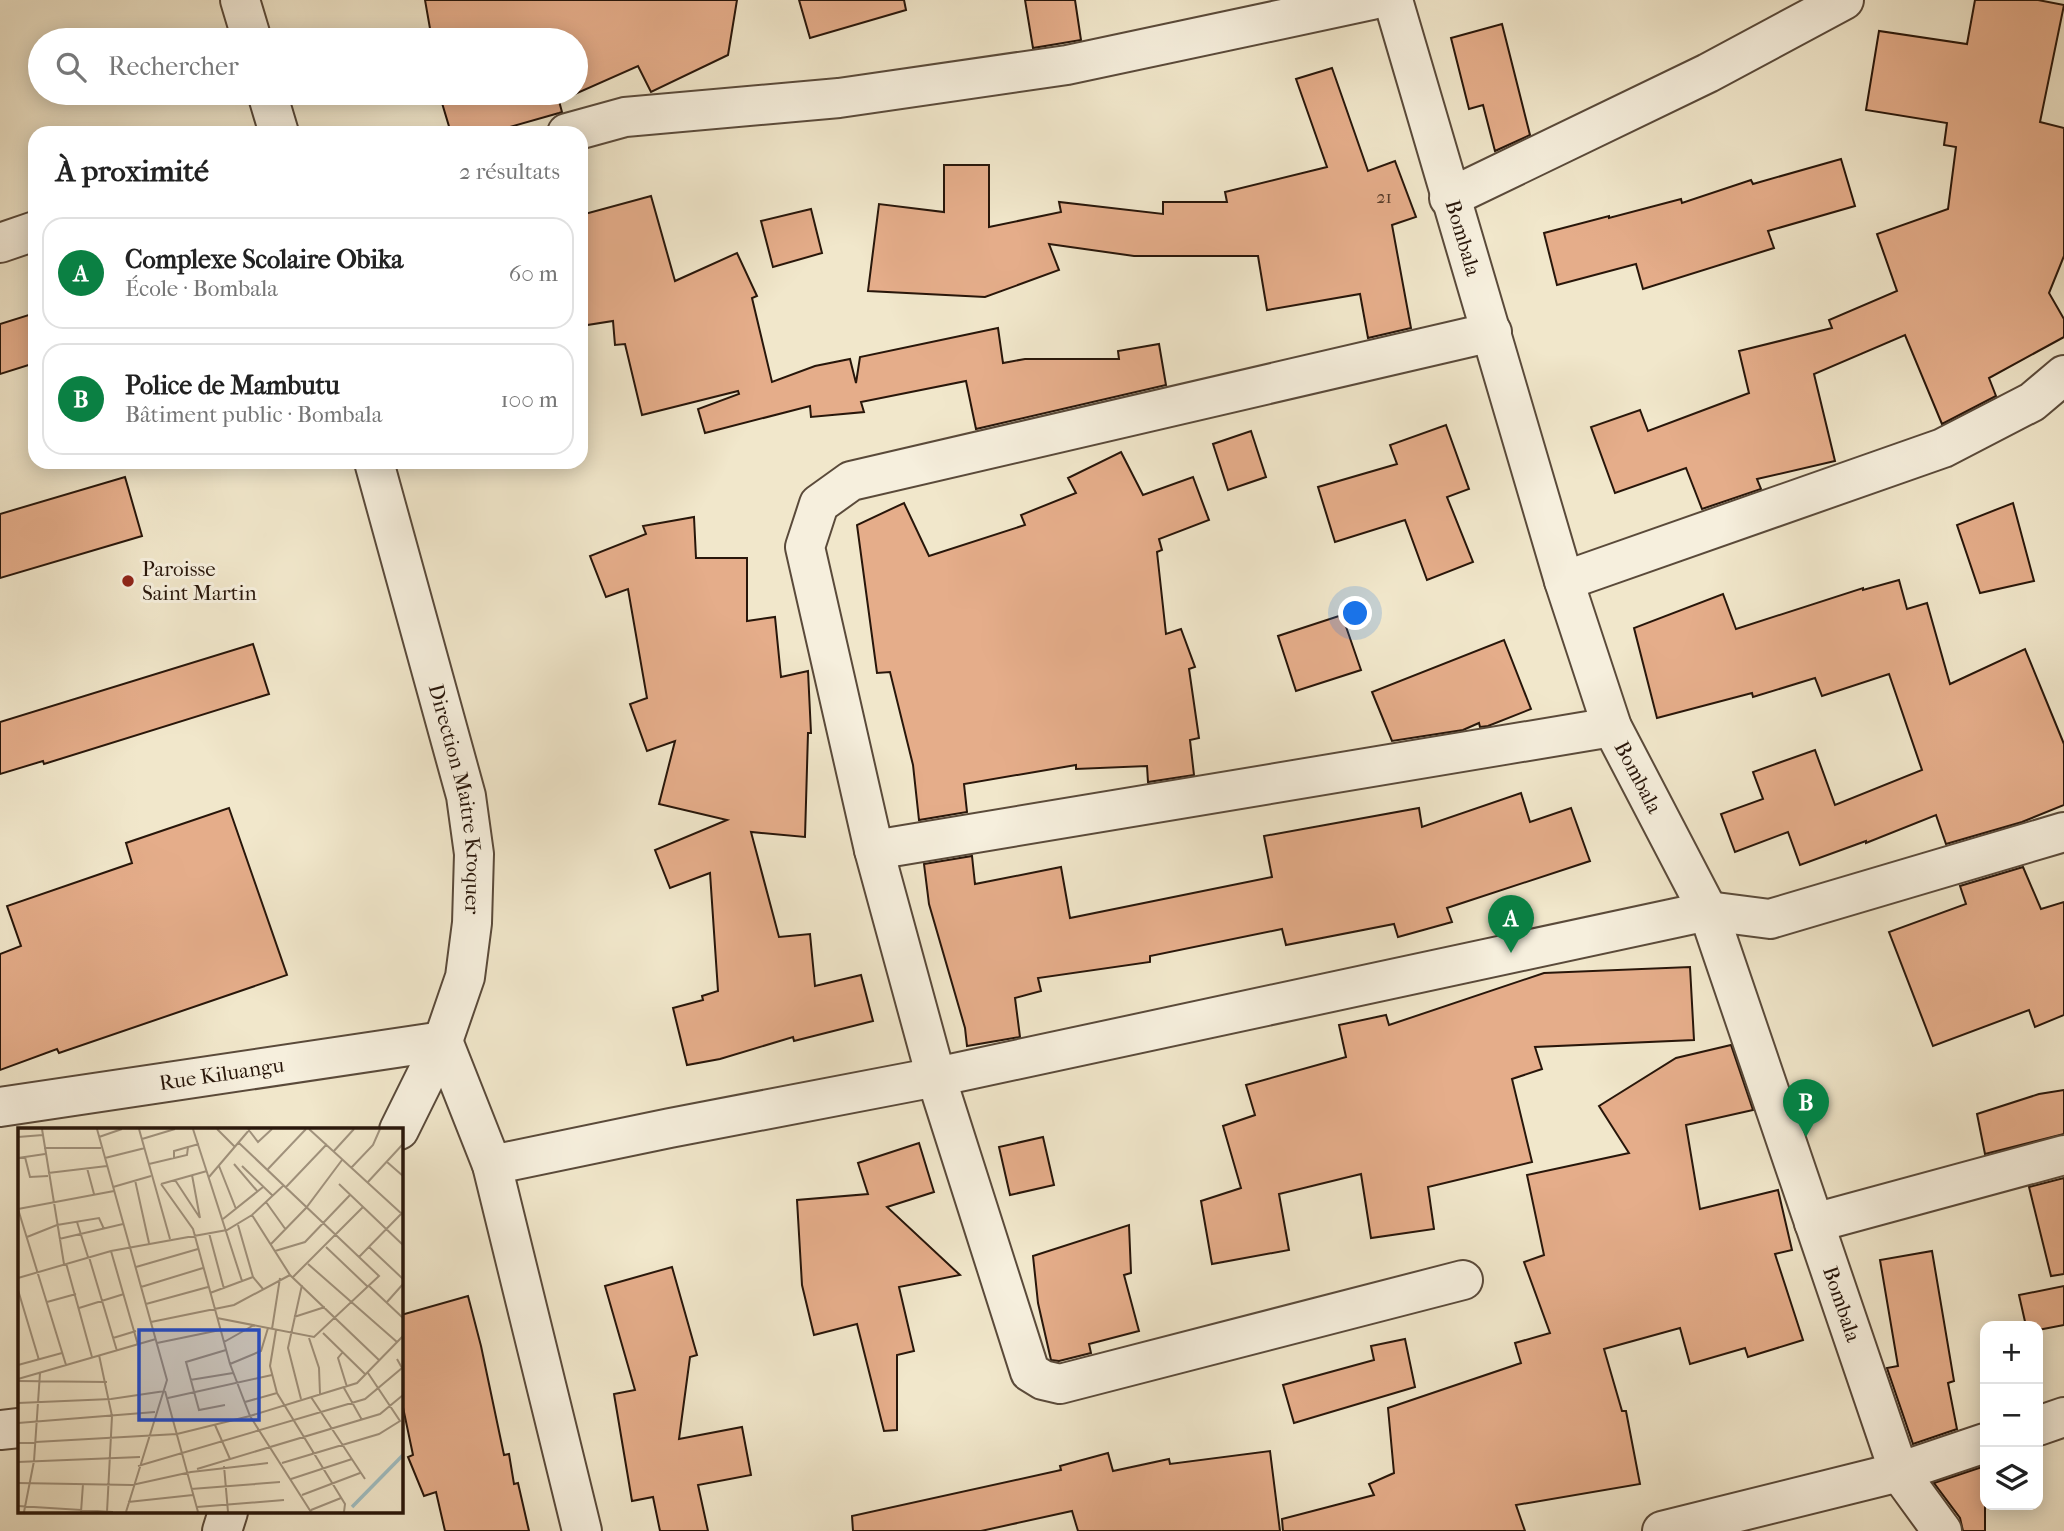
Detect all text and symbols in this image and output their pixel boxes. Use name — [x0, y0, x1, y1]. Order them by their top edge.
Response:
search box — [28, 28, 588, 105]
icon: search — [52, 48, 90, 86]
text: Rechercher — [108, 51, 239, 82]
text: À proximité — [56, 154, 209, 189]
text: 2 résultats — [459, 158, 560, 185]
house number: 21 — [1376, 187, 1392, 208]
street label: Bombala — [1441, 197, 1486, 279]
text: Complexe Scolaire Obika — [125, 244, 403, 275]
text: A — [74, 260, 88, 287]
text: 60 m — [509, 260, 558, 287]
text: École · Bombala — [125, 275, 278, 302]
text: Police de Mambutu — [125, 370, 340, 401]
text: B — [74, 386, 88, 413]
text: 100 m — [500, 386, 558, 413]
text: Bâtiment public · Bombala — [125, 401, 382, 428]
place label: Paroisse Saint Martin — [142, 557, 257, 605]
marker: Paroisse Saint Martin — [120, 573, 136, 589]
your location — [1338, 596, 1372, 630]
street label: Direction Maitre Kroquer — [424, 681, 486, 915]
street label: Bombala — [1610, 737, 1667, 818]
pin: A — [1488, 895, 1534, 953]
street label: Rue Kiluangu — [157, 1053, 286, 1095]
pin: B — [1783, 1079, 1829, 1137]
inset map — [18, 1128, 402, 1514]
street label: Bombala — [1818, 1263, 1866, 1345]
map controls — [1980, 1321, 2043, 1510]
button: + — [1980, 1321, 2043, 1384]
button: − — [1980, 1384, 2043, 1447]
button: layers — [1980, 1447, 2043, 1510]

